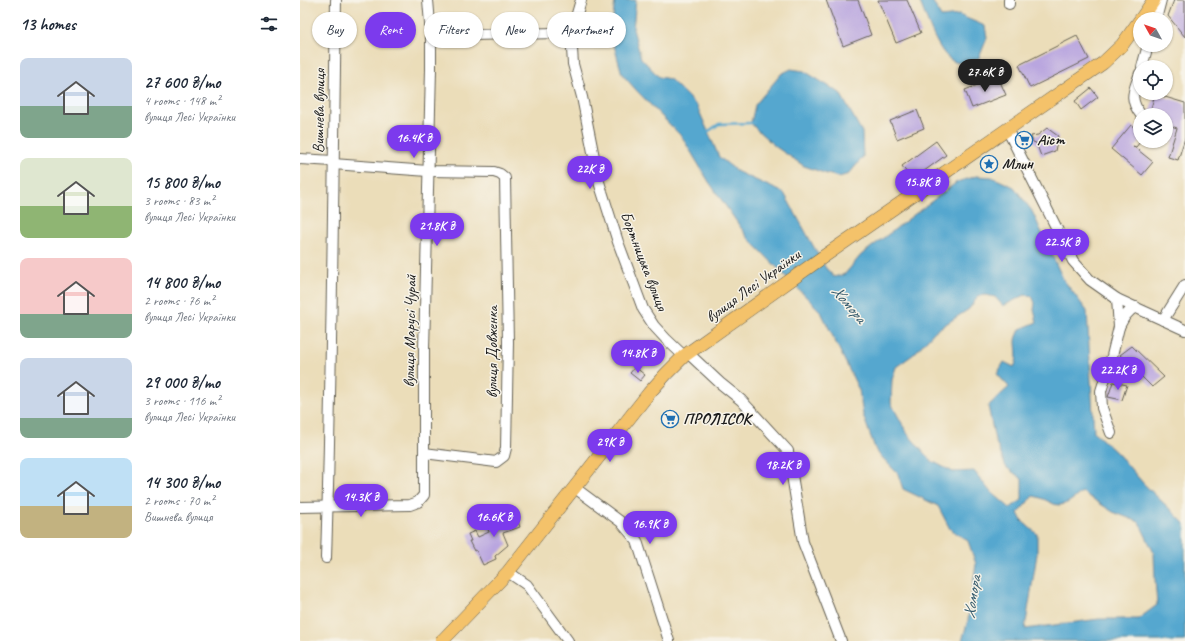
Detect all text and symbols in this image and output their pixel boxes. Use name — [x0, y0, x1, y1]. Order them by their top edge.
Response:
chip: Buy — [312, 12, 357, 48]
chip: Rent — [365, 12, 416, 48]
chip: Filters — [424, 12, 483, 48]
chip: New — [491, 12, 539, 48]
chip: Apartment — [547, 12, 626, 48]
north arrow — [1133, 12, 1173, 52]
map controls — [1133, 12, 1173, 148]
icon: filters — [258, 13, 280, 35]
text: 13 homes — [20, 14, 76, 35]
pin: 27.6K ₴ — [948, 59, 1022, 93]
button: locate — [1133, 60, 1173, 100]
text: 27.6K ₴ — [967, 64, 1003, 80]
street label: Вишнева вулиця — [308, 67, 330, 153]
text: 27 600 ₴/mo — [144, 72, 220, 93]
icon: home — [52, 74, 100, 122]
text: 4 rooms · 148 m² — [144, 93, 220, 109]
button: layers — [1133, 108, 1173, 148]
text: вулиця Лесі Українки — [144, 109, 235, 125]
pin: 16.4K ₴ — [377, 125, 451, 159]
text: 16.4K ₴ — [396, 130, 432, 146]
supermarket icon: Аіст — [1014, 130, 1034, 150]
place label: Аіст — [1037, 130, 1066, 150]
place icon: Млин — [979, 154, 999, 174]
place label: Млин — [1002, 154, 1034, 174]
pin: 22K ₴ — [562, 156, 618, 190]
text: 22K ₴ — [576, 161, 604, 177]
pin: 15.8K ₴ — [885, 169, 959, 203]
text: 15 800 ₴/mo — [144, 172, 220, 193]
icon: home — [52, 174, 100, 222]
text: 15.8K ₴ — [904, 174, 940, 190]
text: 3 rooms · 83 m² — [144, 193, 214, 209]
text: вулиця Лесі Українки — [144, 209, 235, 225]
street label: Бортницька вулиця — [616, 209, 673, 315]
pin: 21.8K ₴ — [400, 213, 474, 247]
text: 21.8K ₴ — [419, 218, 455, 234]
pin: 22.5K ₴ — [1025, 229, 1099, 263]
text: 22.5K ₴ — [1044, 234, 1080, 250]
street label: вулиця Лесі Українки — [702, 244, 805, 327]
text: 14 800 ₴/mo — [144, 272, 220, 293]
street label: вулиця Марусі Чурай — [399, 273, 421, 388]
icon: home — [52, 274, 100, 322]
water label: Хомора — [827, 281, 872, 329]
text: 2 rooms · 76 m² — [144, 293, 214, 309]
street label: вулиця Довженка — [482, 304, 502, 398]
text: вулиця Лесі Українки — [144, 309, 235, 325]
pin: 14.8K ₴ — [601, 340, 675, 374]
text: 14.8K ₴ — [620, 345, 656, 361]
pin: 22.2K ₴ — [1081, 357, 1155, 391]
text: 22.2K ₴ — [1100, 362, 1136, 378]
text: 29 000 ₴/mo — [144, 372, 220, 393]
icon: home — [52, 374, 100, 422]
text: 3 rooms · 116 m² — [144, 393, 220, 409]
text: вулиця Лесі Українки — [144, 409, 235, 425]
supermarket icon: ПРОЛІСОК — [660, 409, 680, 429]
place label: ПРОЛІСОК — [683, 409, 753, 429]
pin: 29K ₴ — [582, 429, 638, 463]
text: 29K ₴ — [596, 434, 624, 450]
pin: 18.2K ₴ — [746, 452, 820, 486]
text: 18.2K ₴ — [765, 457, 801, 473]
text: 14 300 ₴/mo — [144, 472, 220, 493]
icon: home — [52, 474, 100, 522]
pin: 14.3K ₴ — [324, 484, 398, 518]
text: 14.3K ₴ — [343, 489, 379, 505]
text: 2 rooms · 70 m² — [144, 493, 214, 509]
pin: 16.6K ₴ — [457, 504, 531, 538]
text: Вишнева вулиця — [144, 509, 213, 525]
text: 16.6K ₴ — [476, 509, 512, 525]
pin: 16.9K ₴ — [613, 511, 687, 545]
text: 16.9K ₴ — [632, 516, 668, 532]
water label: Хомора — [958, 572, 986, 620]

